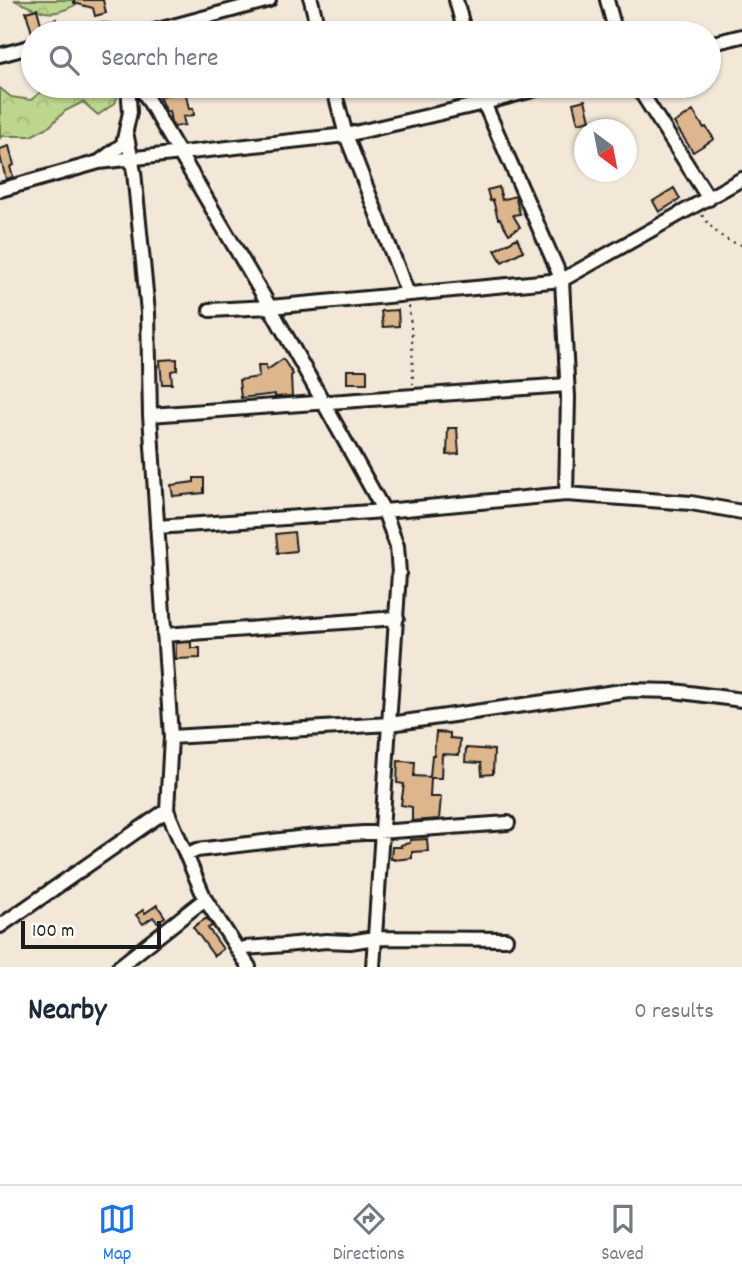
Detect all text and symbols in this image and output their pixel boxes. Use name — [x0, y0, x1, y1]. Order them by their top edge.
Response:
search box — [21, 21, 721, 98]
icon: search — [45, 41, 83, 79]
text: Search here — [101, 41, 219, 78]
north arrow — [574, 119, 637, 182]
scale bar — [21, 918, 161, 950]
text: 100 m — [32, 919, 74, 946]
text: Nearby — [28, 991, 106, 1034]
text: 0 results — [634, 996, 714, 1029]
tab: Map — [98, 1200, 136, 1269]
tab: Directions — [333, 1200, 405, 1269]
tab: Saved — [601, 1200, 644, 1269]

